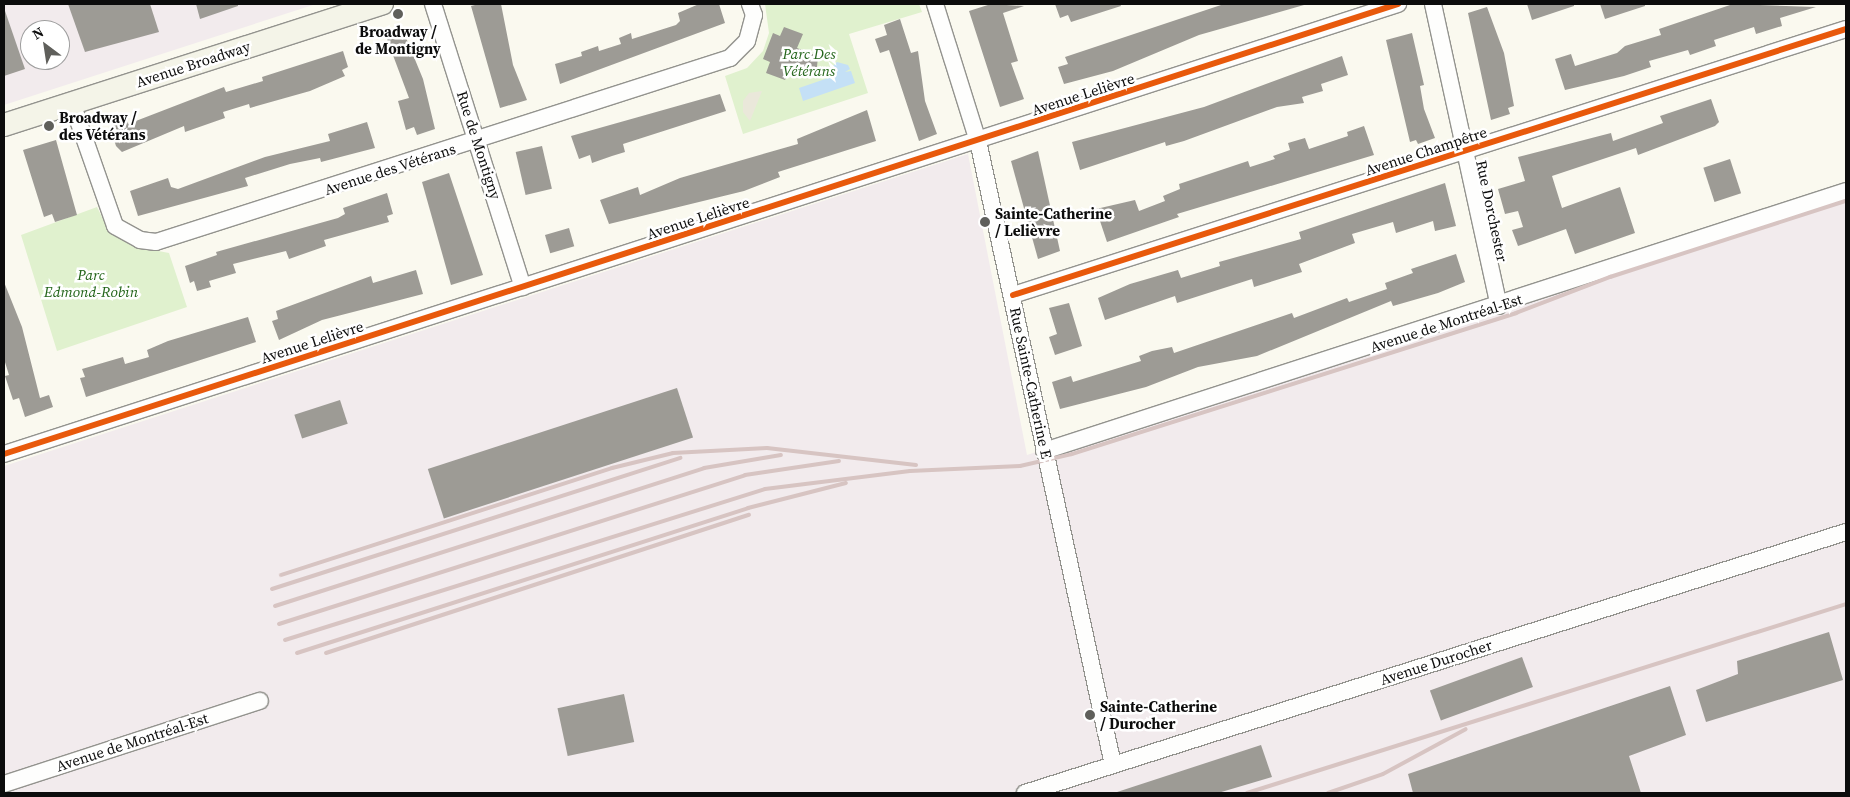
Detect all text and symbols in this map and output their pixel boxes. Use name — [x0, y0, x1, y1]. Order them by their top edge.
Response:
marker: Broadway / de Montigny — [392, 8, 404, 20]
north arrow — [20, 20, 70, 70]
text: N — [28, 22, 47, 44]
place label: Broadway / de Montigny — [355, 22, 441, 57]
street label: Avenue Broadway — [134, 37, 252, 91]
park label: Parc Des Vétérans — [782, 44, 836, 79]
street label: Avenue Lelièvre — [1029, 69, 1137, 119]
street label: Rue de Montigny — [453, 89, 505, 201]
place label: Broadway / des Vétérans — [59, 108, 146, 143]
marker: Broadway / des Vétérans — [43, 120, 55, 132]
street label: Avenue Champêtre — [1363, 123, 1489, 179]
street label: Avenue des Vétérans — [322, 139, 458, 199]
street label: Rue Dorchester — [1472, 158, 1512, 264]
street label: Avenue Lelièvre — [644, 193, 752, 243]
place label: Sainte-Catherine / Lelièvre — [995, 204, 1112, 239]
marker: Sainte-Catherine / Lelièvre — [979, 216, 991, 228]
park label: Parc Edmond-Robin — [44, 265, 138, 300]
street label: Avenue de Montréal-Est — [1368, 290, 1524, 356]
street label: Rue Sainte-Catherine E — [1006, 306, 1056, 460]
street label: Avenue Lelièvre — [258, 317, 366, 367]
street label: Avenue Durocher — [1378, 635, 1494, 689]
place label: Sainte-Catherine / Durocher — [1100, 697, 1217, 732]
street label: Avenue de Montréal-Est — [54, 709, 210, 775]
marker: Sainte-Catherine / Durocher — [1084, 709, 1096, 721]

